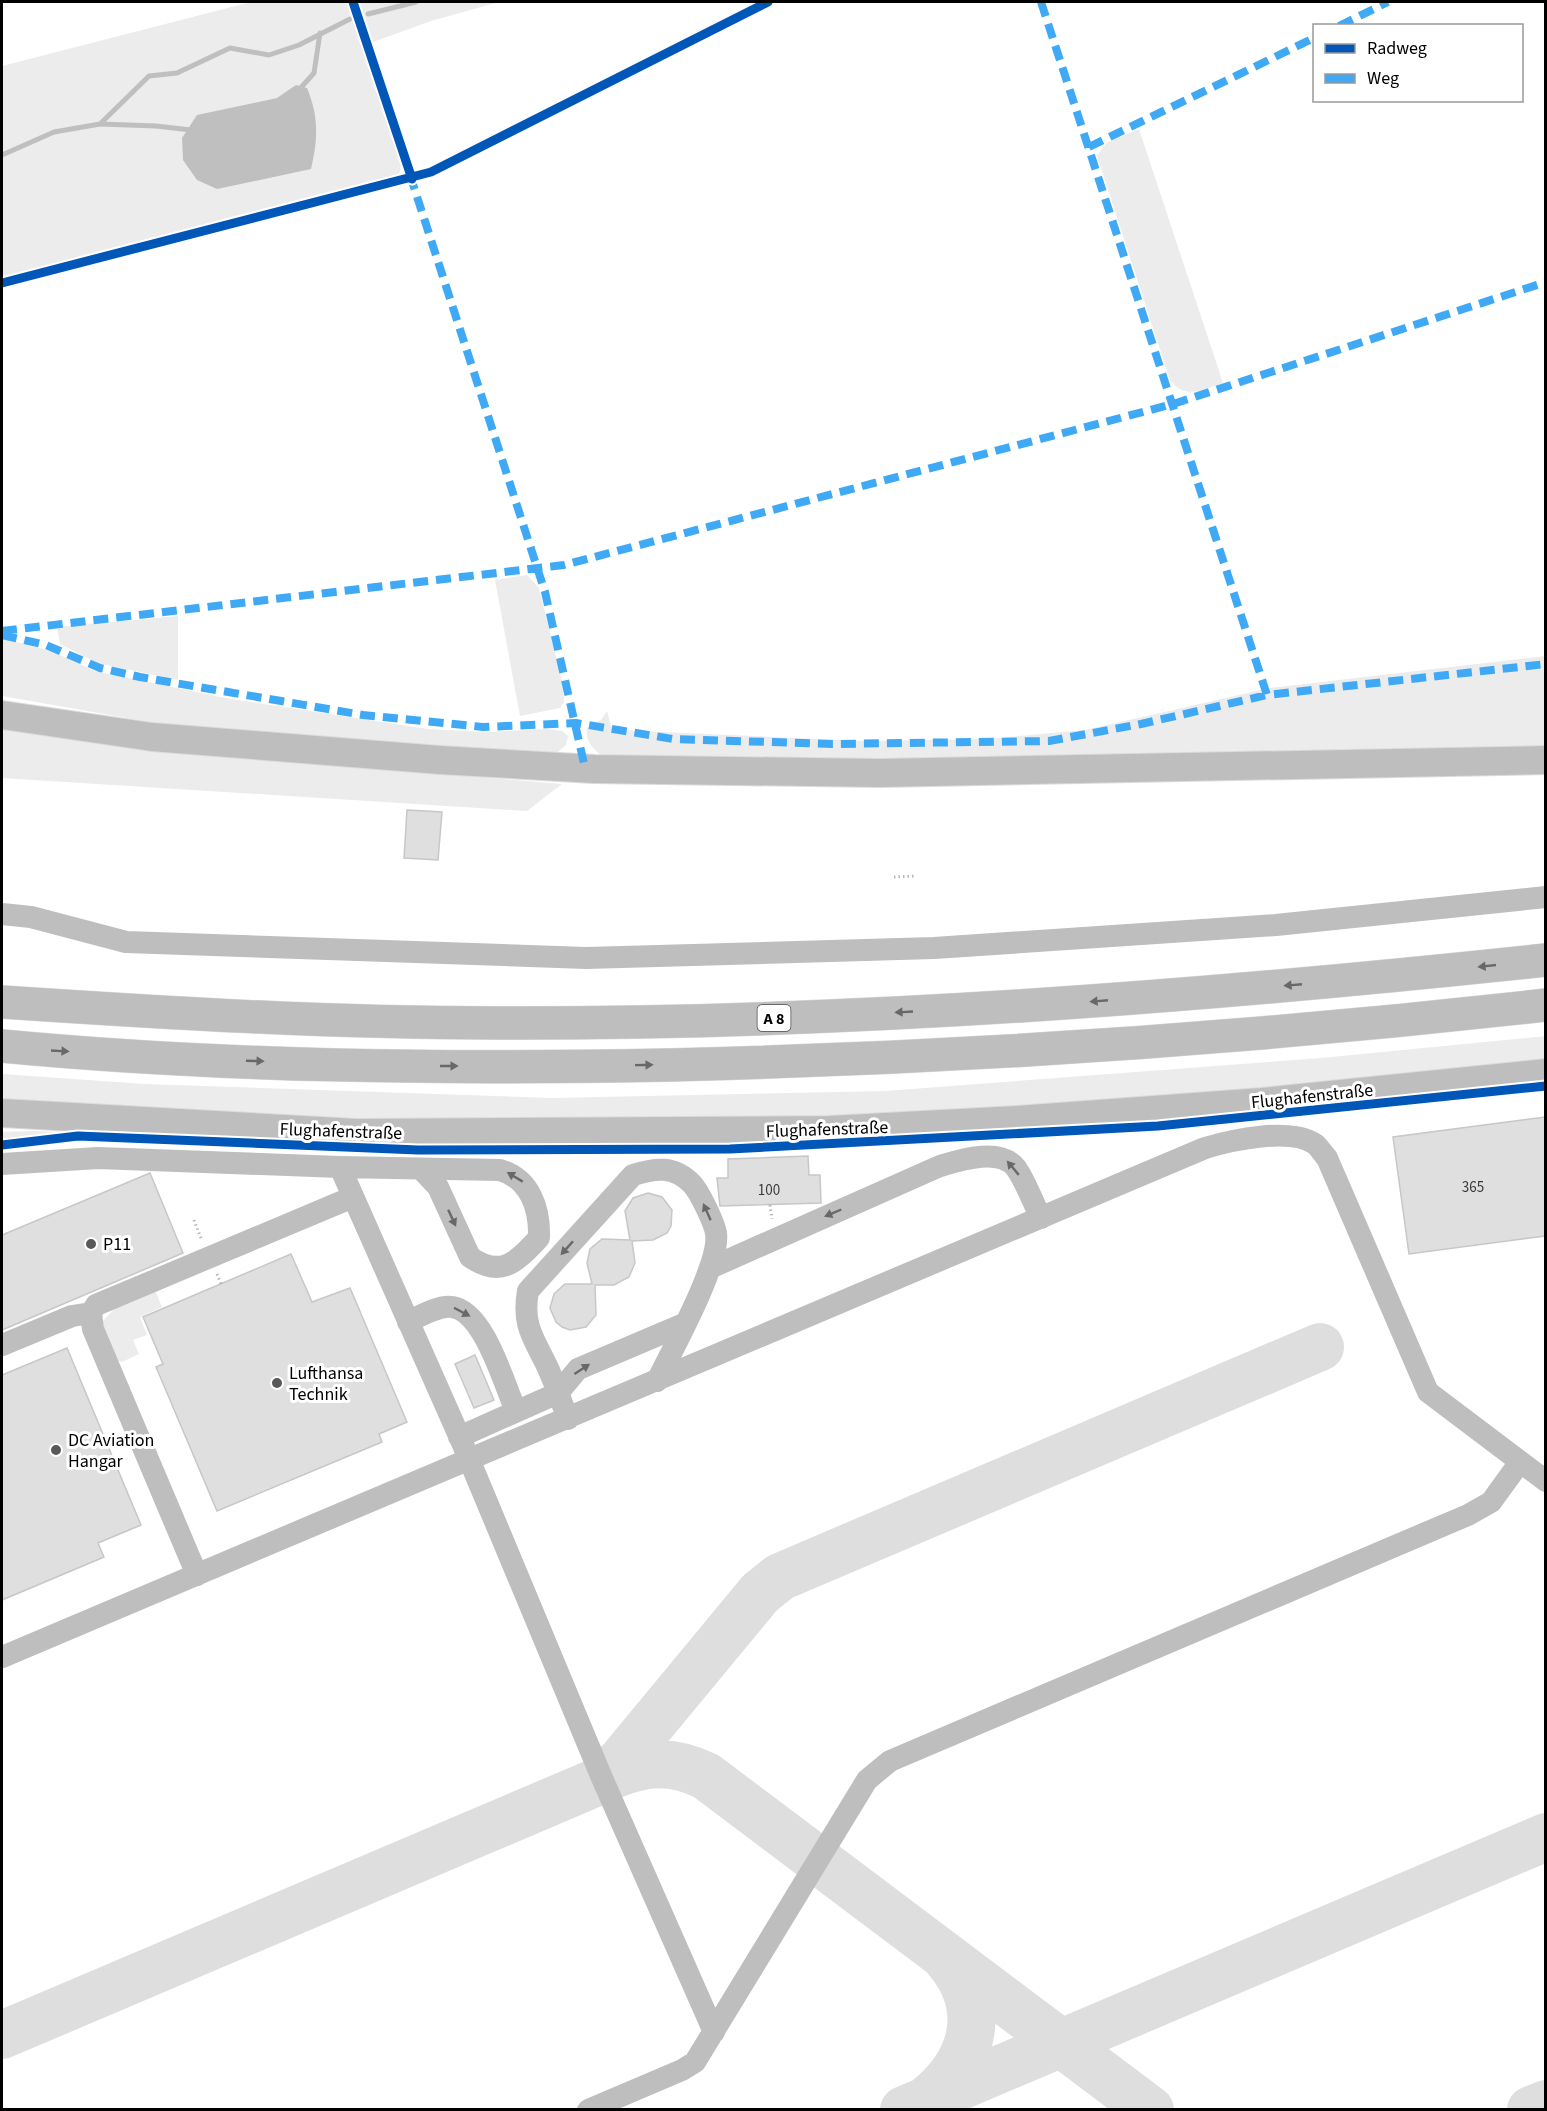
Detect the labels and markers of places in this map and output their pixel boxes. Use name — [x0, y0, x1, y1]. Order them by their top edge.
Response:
place label: P11 — [103, 1232, 131, 1257]
marker: P11 — [84, 1237, 98, 1251]
place label: Lufthansa Technik — [289, 1361, 363, 1407]
marker: Lufthansa Technik — [270, 1376, 284, 1390]
place label: DC Aviation Hangar — [68, 1428, 154, 1474]
marker: DC Aviation Hangar — [49, 1443, 63, 1457]

